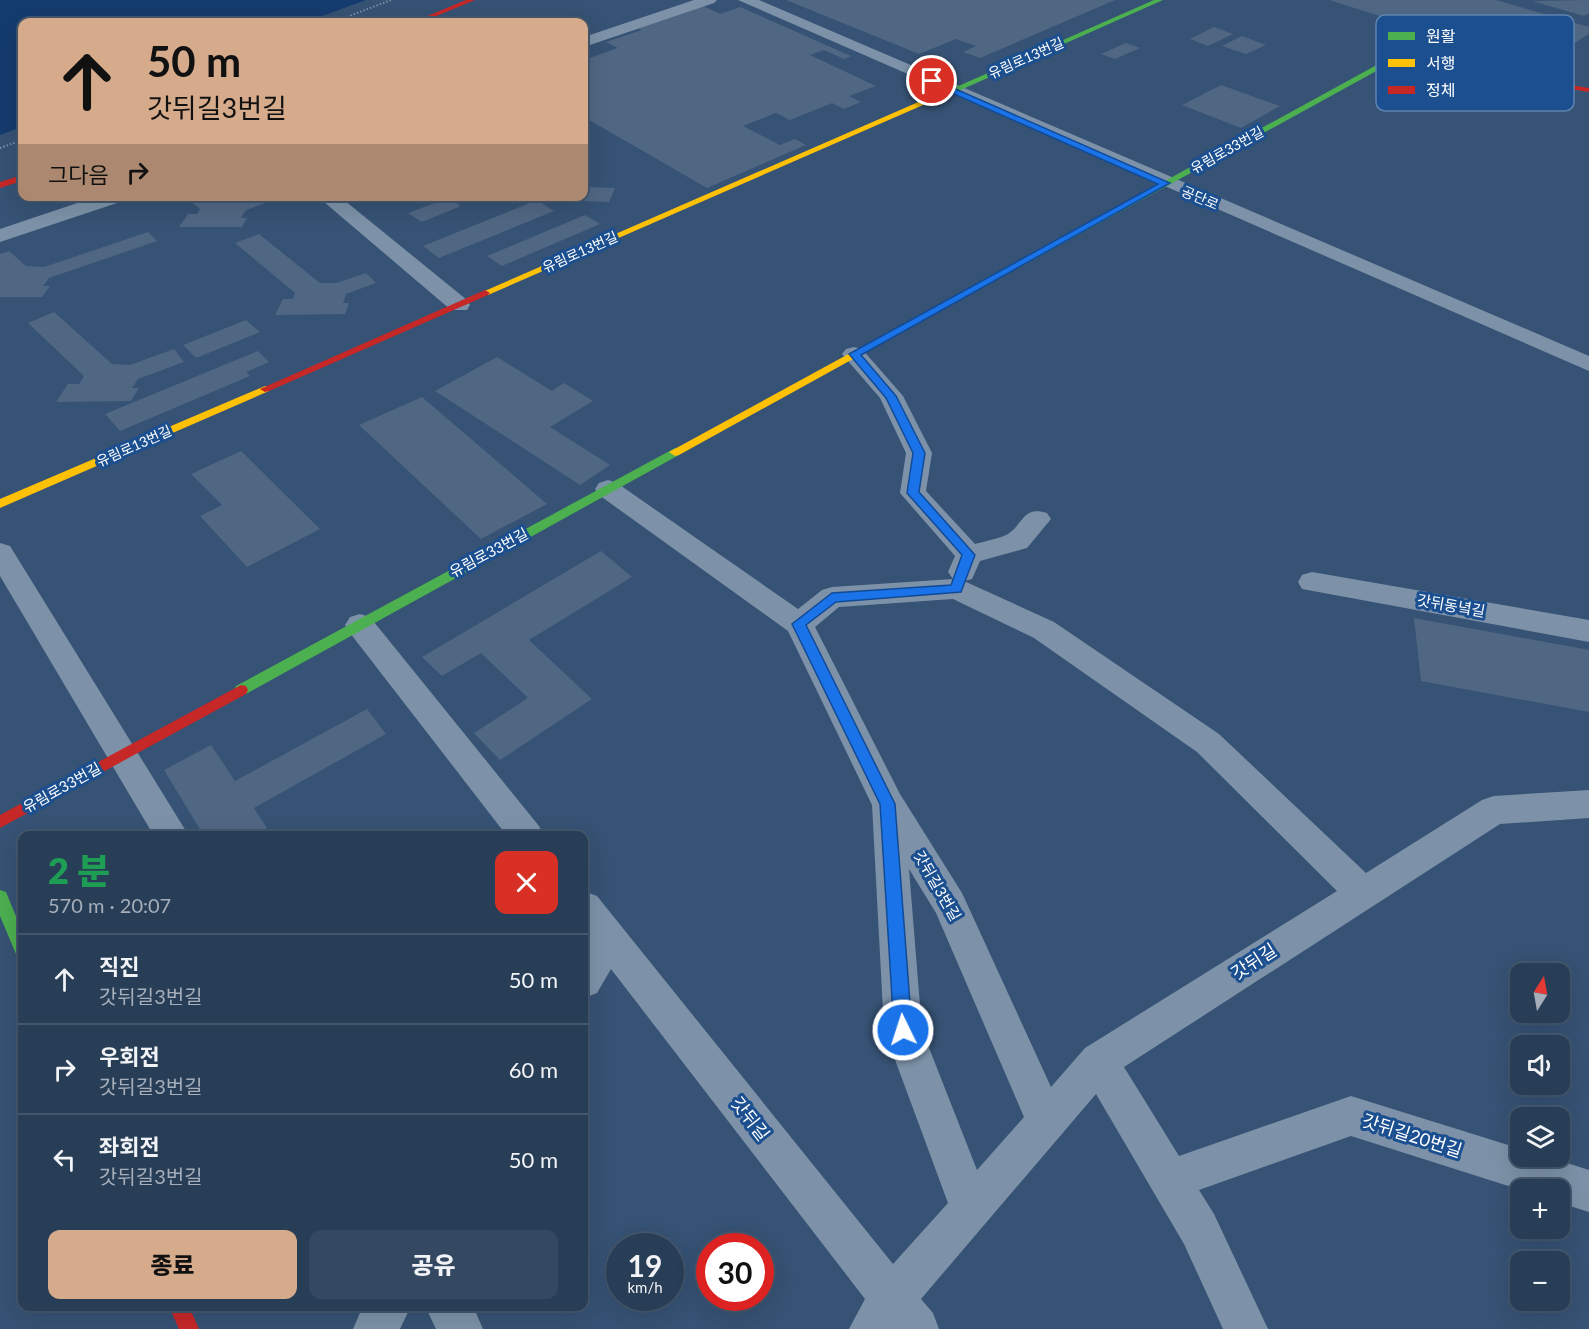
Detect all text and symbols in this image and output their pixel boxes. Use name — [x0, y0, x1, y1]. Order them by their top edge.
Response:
legend — [1376, 15, 1574, 111]
text: 원활 — [1426, 26, 1456, 45]
street label: 유림로13번길 — [986, 33, 1066, 82]
text: 50 m — [147, 36, 241, 86]
icon: ahead — [48, 42, 126, 120]
text: 서행 — [1426, 53, 1455, 72]
pin — [906, 55, 957, 106]
icon: arrive — [915, 64, 948, 97]
text: 정체 — [1426, 80, 1455, 99]
text: 갓뒤길3번길 — [147, 91, 287, 124]
street label: 유림로33번길 — [1187, 123, 1266, 177]
icon: right — [121, 156, 154, 189]
text: 그다음 — [48, 161, 109, 188]
street label: 공단로 — [1179, 182, 1221, 213]
street label: 유림로13번길 — [540, 227, 620, 276]
street label: 유림로13번길 — [94, 421, 174, 470]
street label: 유림로33번길 — [446, 524, 531, 580]
street label: 갓뒤동녘길 — [1416, 590, 1487, 620]
street label: 유림로33번길 — [19, 758, 104, 816]
street label: 갓뒤길3번길 — [911, 847, 965, 924]
text: 2 분 — [48, 848, 110, 892]
button: close — [495, 851, 558, 914]
text: 570 m · 20:07 — [48, 893, 171, 917]
street label: 갓뒤길 — [1227, 938, 1280, 984]
text: 직진 — [99, 953, 139, 980]
icon: ahead — [48, 963, 81, 996]
north arrow — [1510, 963, 1570, 1023]
map controls — [1510, 963, 1570, 1311]
text: 50 m — [509, 966, 558, 993]
text: 갓뒤길3번길 — [99, 984, 203, 1008]
position arrow — [871, 998, 935, 1062]
button: sound — [1510, 1035, 1570, 1095]
text: 우회전 — [99, 1043, 160, 1070]
icon: right — [48, 1053, 81, 1086]
text: 60 m — [509, 1056, 558, 1083]
text: 갓뒤길3번길 — [99, 1074, 203, 1098]
street label: 갓뒤길 — [727, 1092, 775, 1145]
button: layers — [1510, 1107, 1570, 1167]
street label: 갓뒤길20번길 — [1360, 1109, 1465, 1162]
text: 좌회전 — [99, 1133, 160, 1160]
icon: left — [48, 1143, 81, 1176]
text: 50 m — [509, 1146, 558, 1173]
text: 갓뒤길3번길 — [99, 1164, 203, 1188]
button: + — [1510, 1179, 1570, 1239]
button: 종료 — [48, 1230, 297, 1299]
button: 공유 — [309, 1230, 558, 1299]
speed limit sign: 30 — [696, 1233, 774, 1311]
text: 19 — [628, 1247, 662, 1283]
button: − — [1510, 1251, 1570, 1311]
text: km/h — [627, 1278, 663, 1296]

